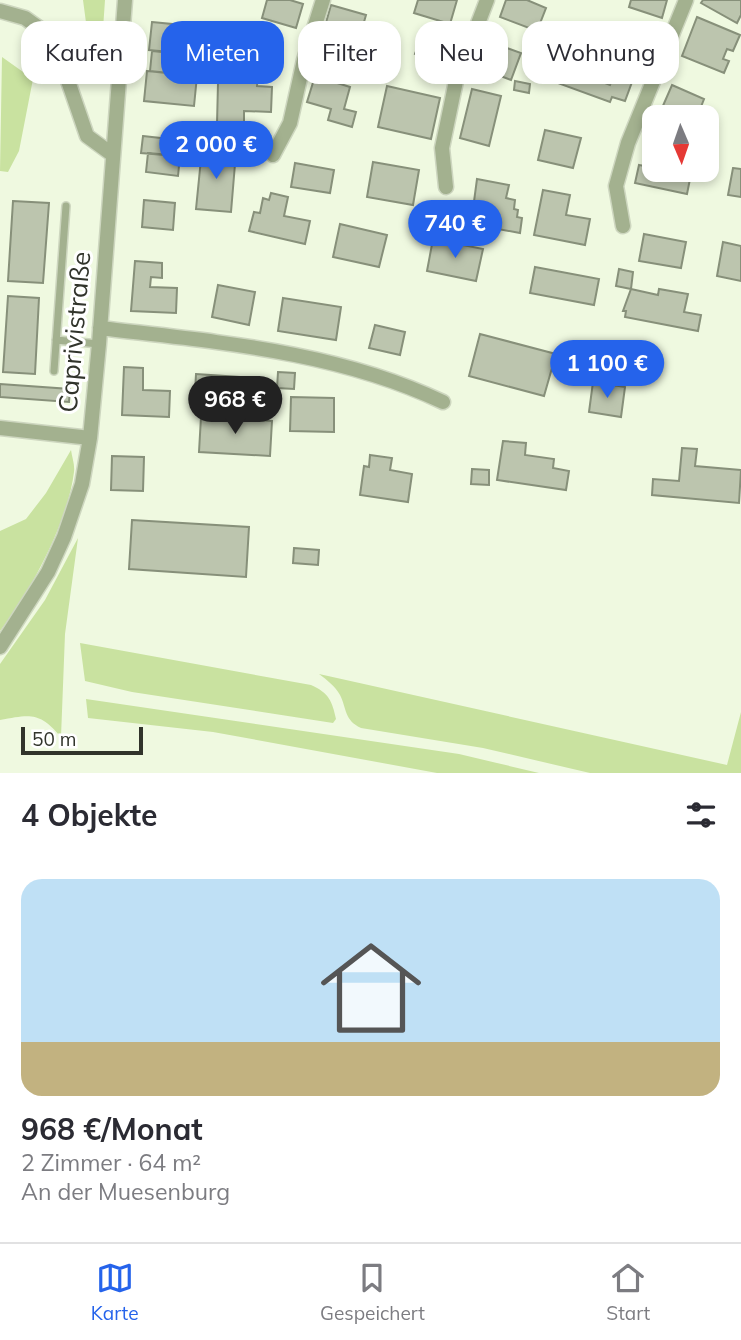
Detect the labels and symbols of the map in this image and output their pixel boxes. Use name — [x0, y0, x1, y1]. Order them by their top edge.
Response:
north arrow — [642, 105, 719, 182]
pin: 2 000 € — [151, 122, 281, 181]
pin: 740 € — [406, 201, 504, 260]
street label: Caprivistraße — [51, 250, 97, 414]
pin: 1 100 € — [542, 340, 672, 400]
pin: 968 € — [186, 376, 284, 436]
scale bar — [21, 724, 144, 756]

